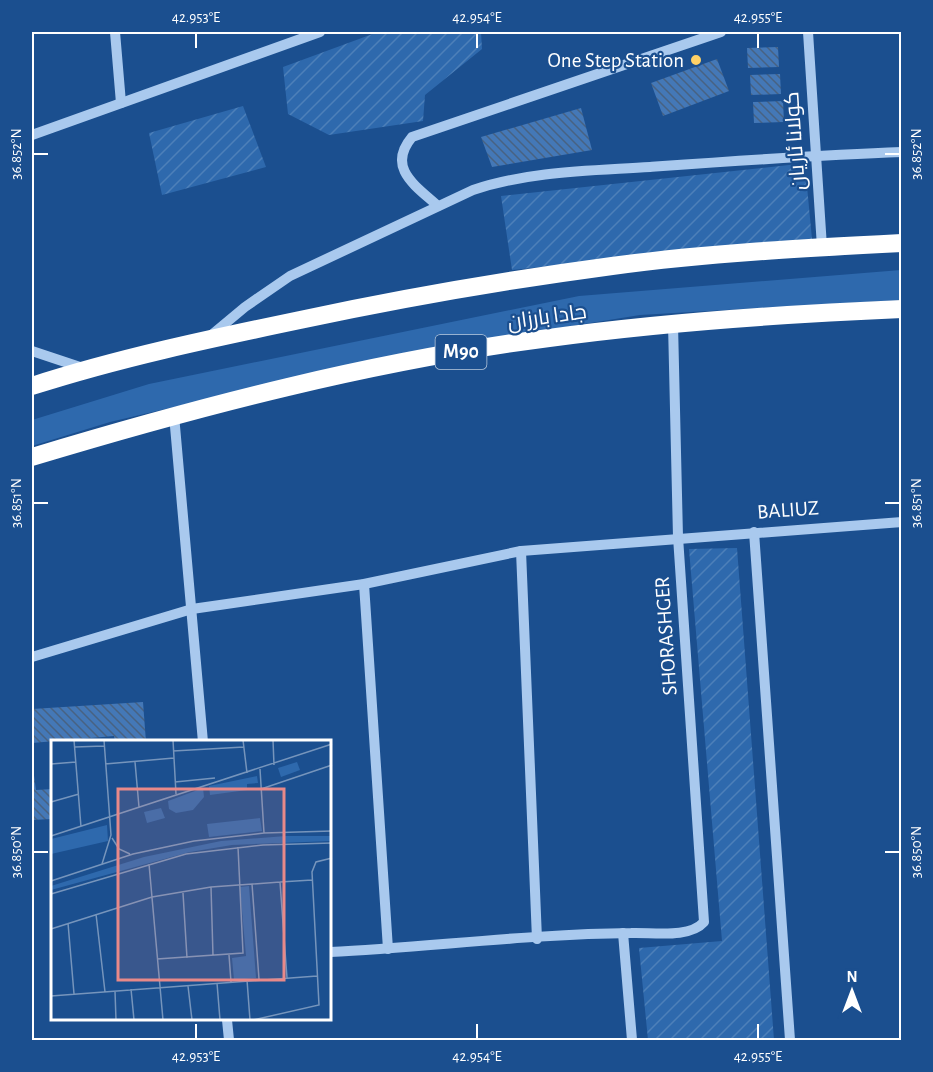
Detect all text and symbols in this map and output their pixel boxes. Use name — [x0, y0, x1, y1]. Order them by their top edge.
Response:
text: 42.953°E — [172, 10, 220, 25]
text: 42.954°E — [452, 10, 502, 25]
text: 42.955°E — [734, 10, 782, 25]
place label: One Step Station — [548, 50, 684, 71]
marker: One Step Station — [689, 53, 703, 67]
street label: كولانا ئاريان — [781, 91, 811, 191]
text: 36.852°N — [9, 128, 24, 180]
text: 36.852°N — [909, 128, 924, 180]
street label: جادا بارزان — [506, 301, 588, 335]
road number: M90 — [436, 335, 486, 369]
text: 36.851°N — [9, 478, 24, 528]
text: 36.851°N — [909, 478, 924, 528]
street label: BALIUZ — [756, 497, 820, 523]
street label: SHORASHGER — [651, 576, 681, 696]
inset map — [51, 740, 332, 1021]
text: 36.850°N — [9, 826, 24, 878]
text: 36.850°N — [909, 826, 924, 878]
north arrow — [822, 961, 882, 1021]
text: N — [846, 969, 858, 985]
text: 42.953°E — [172, 1049, 220, 1064]
text: 42.954°E — [452, 1049, 502, 1064]
text: 42.955°E — [734, 1049, 782, 1064]

